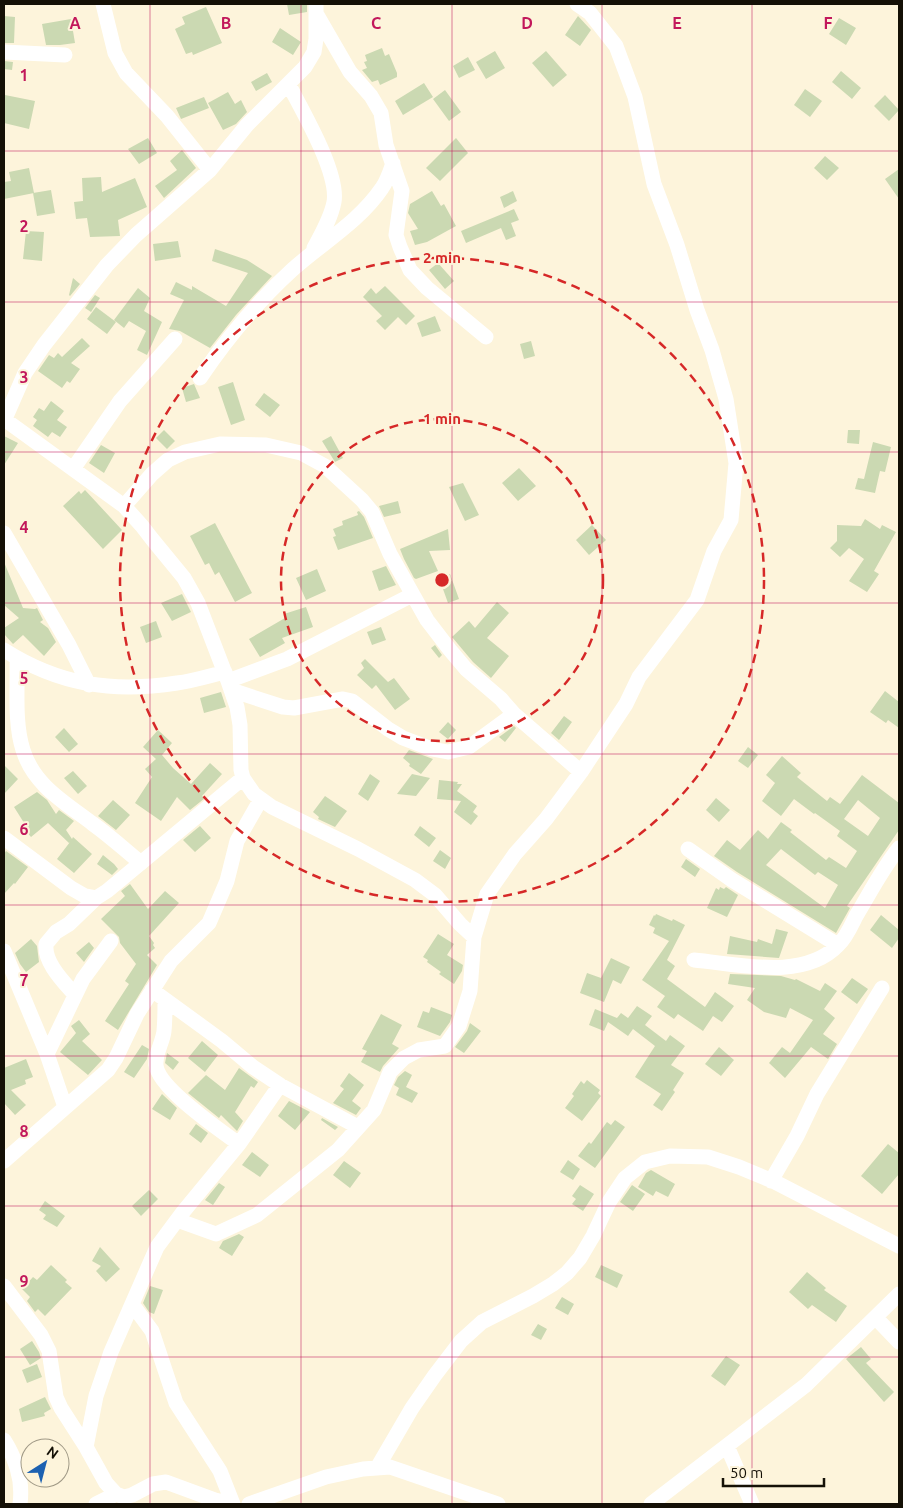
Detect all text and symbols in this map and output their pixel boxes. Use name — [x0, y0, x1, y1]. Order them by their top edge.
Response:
text: A — [69, 14, 81, 32]
text: B — [221, 14, 231, 32]
text: C — [371, 14, 381, 32]
text: D — [521, 14, 533, 32]
text: E — [672, 14, 682, 32]
text: F — [824, 14, 833, 32]
text: 1 — [19, 66, 29, 84]
text: 2 — [19, 217, 29, 235]
text: 2 min — [423, 249, 461, 266]
text: 3 — [19, 368, 29, 386]
text: 1 min — [423, 410, 461, 427]
text: 4 — [19, 518, 29, 536]
centre of rings — [433, 571, 451, 589]
text: 5 — [19, 669, 29, 687]
text: 6 — [19, 820, 29, 838]
text: 7 — [19, 971, 29, 989]
text: 8 — [19, 1122, 29, 1140]
text: 9 — [19, 1272, 29, 1290]
north arrow — [20, 1438, 70, 1488]
text: N — [44, 1443, 62, 1462]
scale bar — [723, 1456, 824, 1488]
text: 50 m — [730, 1464, 763, 1481]

